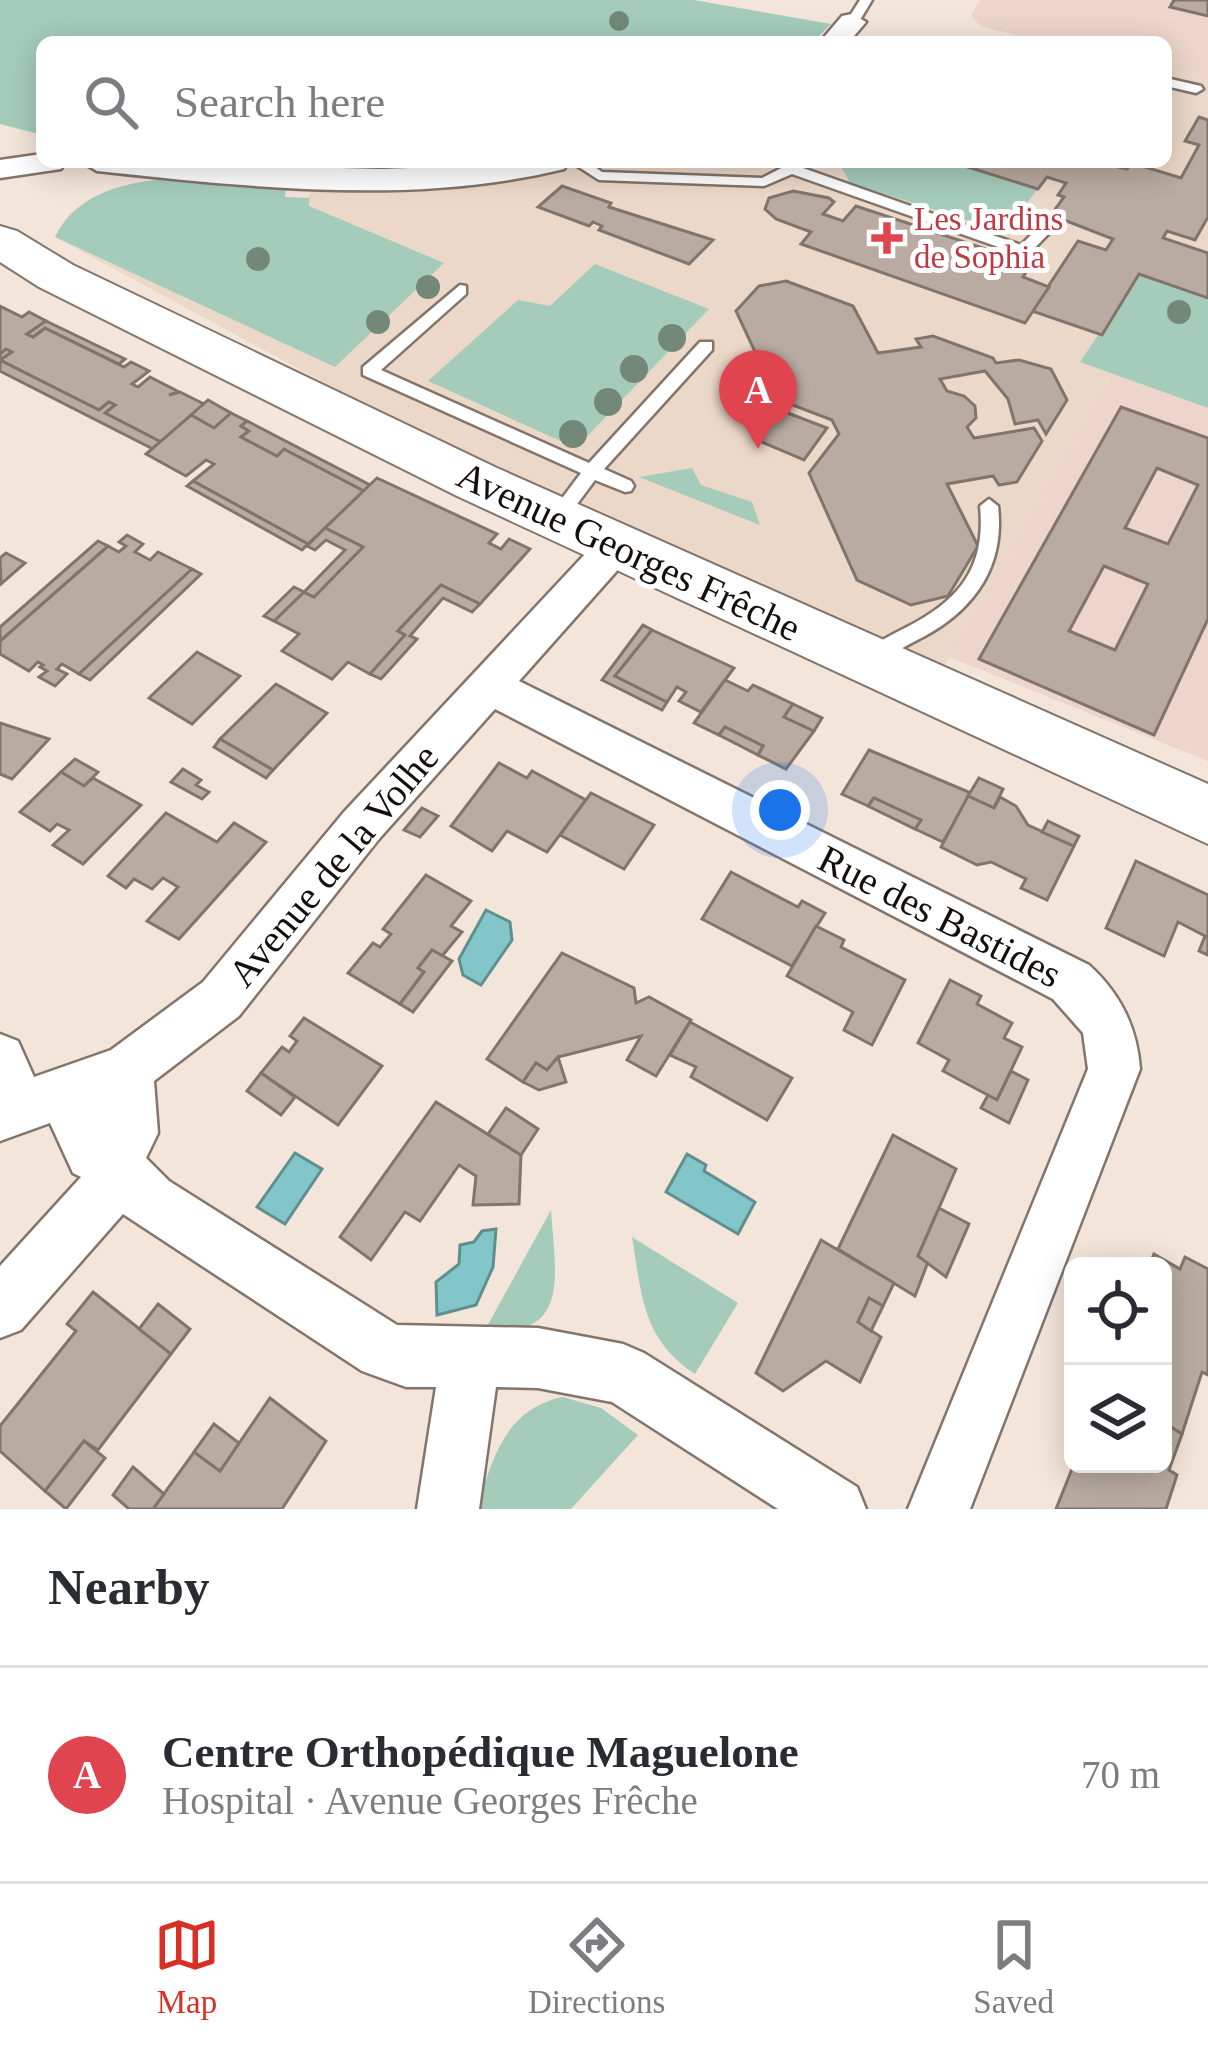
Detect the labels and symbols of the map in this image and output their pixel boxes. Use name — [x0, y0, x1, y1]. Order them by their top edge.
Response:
place label: Les Jardins de Sophia — [914, 201, 1063, 275]
marker: Les Jardins de Sophia — [871, 222, 903, 254]
pin: A — [719, 350, 797, 449]
street label: Avenue Georges Frêche — [450, 453, 807, 650]
street label: Avenue de la Volhe — [219, 735, 447, 995]
your location — [750, 780, 810, 840]
street label: Rue des Bastides — [812, 836, 1068, 996]

